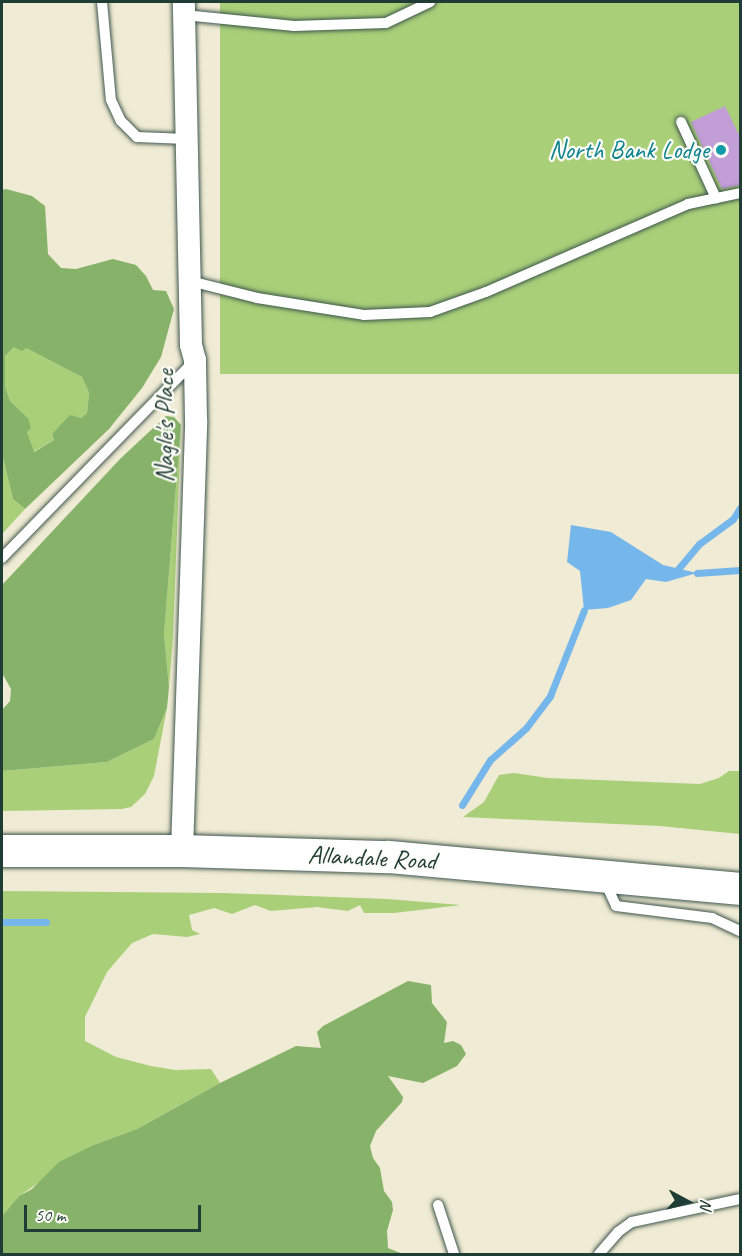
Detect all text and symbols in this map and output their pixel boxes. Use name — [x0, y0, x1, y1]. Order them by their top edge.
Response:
place label: North Bank Lodge — [548, 134, 709, 166]
marker: North Bank Lodge — [714, 143, 728, 157]
street label: Nagle's Place — [149, 370, 181, 482]
street label: Allandale Road — [307, 839, 437, 877]
north arrow — [658, 1172, 718, 1232]
scale bar — [27, 1193, 204, 1231]
text: N — [695, 1198, 716, 1210]
text: 50 m — [35, 1204, 66, 1226]

